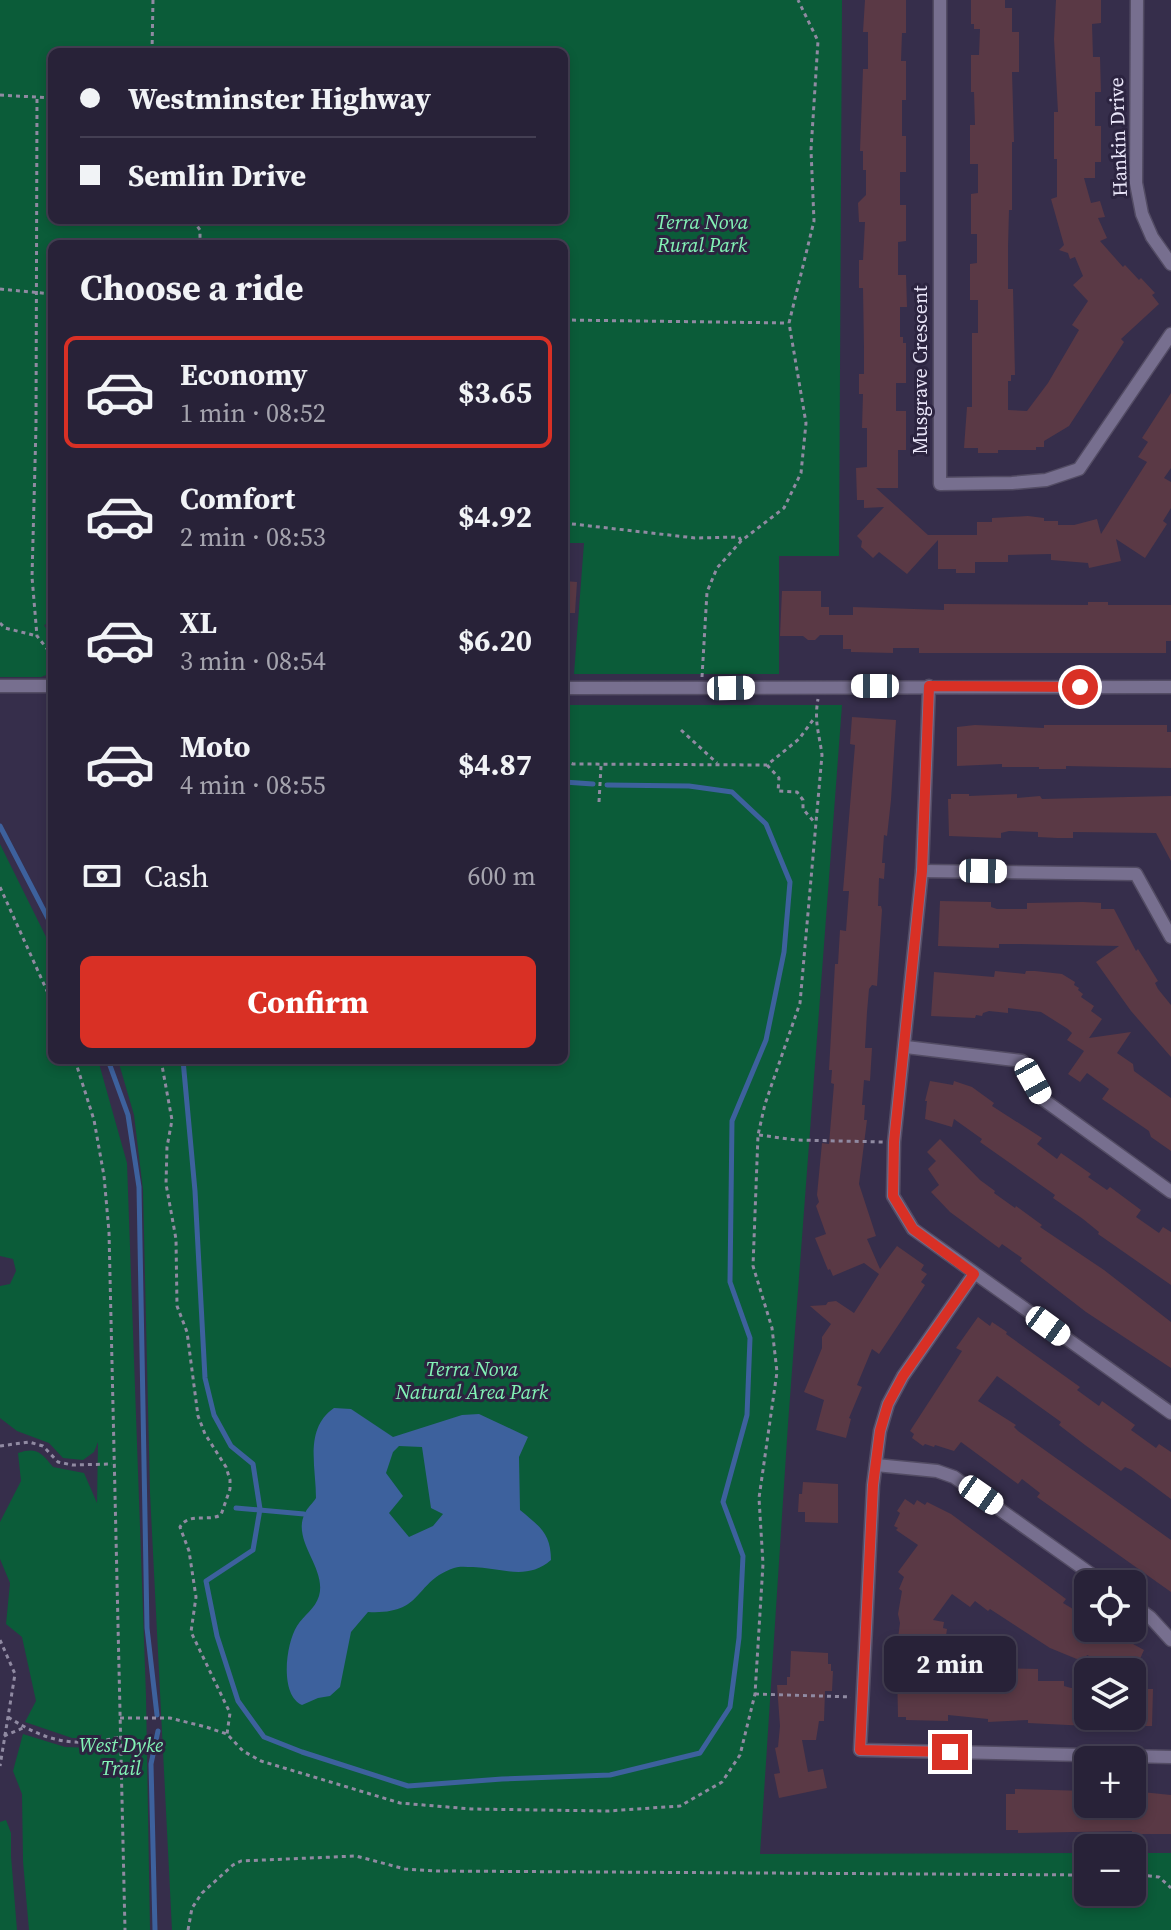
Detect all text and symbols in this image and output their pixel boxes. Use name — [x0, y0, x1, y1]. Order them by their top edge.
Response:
street label: Hankin Drive — [1102, 77, 1134, 197]
text: Westminster Highway — [128, 78, 431, 119]
text: Semlin Drive — [128, 155, 306, 196]
park label: Terra Nova Rural Park — [656, 208, 749, 259]
text: Choose a ride — [80, 263, 303, 312]
street label: Musgrave Crescent — [906, 285, 934, 455]
text: Economy — [180, 354, 308, 395]
icon: car — [84, 356, 156, 428]
text: $3.65 — [458, 372, 532, 413]
text: 1 min · 08:52 — [180, 395, 326, 431]
text: Comfort — [180, 478, 295, 519]
icon: car — [84, 480, 156, 552]
text: $4.92 — [458, 496, 532, 537]
text: 2 min · 08:53 — [180, 519, 326, 555]
text: XL — [180, 602, 217, 643]
icon: car — [84, 604, 156, 676]
text: $6.20 — [458, 620, 532, 661]
text: 3 min · 08:54 — [180, 643, 326, 679]
route start — [1062, 669, 1098, 705]
car — [851, 674, 899, 698]
car — [707, 676, 755, 700]
text: Moto — [180, 726, 251, 767]
icon: car — [84, 728, 156, 800]
text: $4.87 — [458, 744, 532, 785]
text: 4 min · 08:55 — [180, 767, 326, 803]
icon: cash — [80, 854, 124, 898]
text: Cash — [144, 856, 209, 897]
text: 600 m — [468, 858, 536, 894]
car — [959, 859, 1007, 883]
button: Confirm — [80, 956, 536, 1048]
car — [1011, 1054, 1055, 1108]
car — [1022, 1302, 1074, 1350]
park label: Terra Nova Natural Area Park — [395, 1355, 549, 1406]
car — [954, 1471, 1008, 1519]
map controls — [1074, 1570, 1146, 1906]
button: locate — [1074, 1570, 1146, 1642]
callout: 2 min — [884, 1636, 1016, 1692]
text: 2 min — [916, 1646, 984, 1682]
button: layers — [1074, 1658, 1146, 1730]
park label: West Dyke Trail — [79, 1731, 163, 1782]
route end — [932, 1734, 968, 1770]
button: + — [1074, 1746, 1146, 1818]
button: − — [1074, 1834, 1146, 1906]

